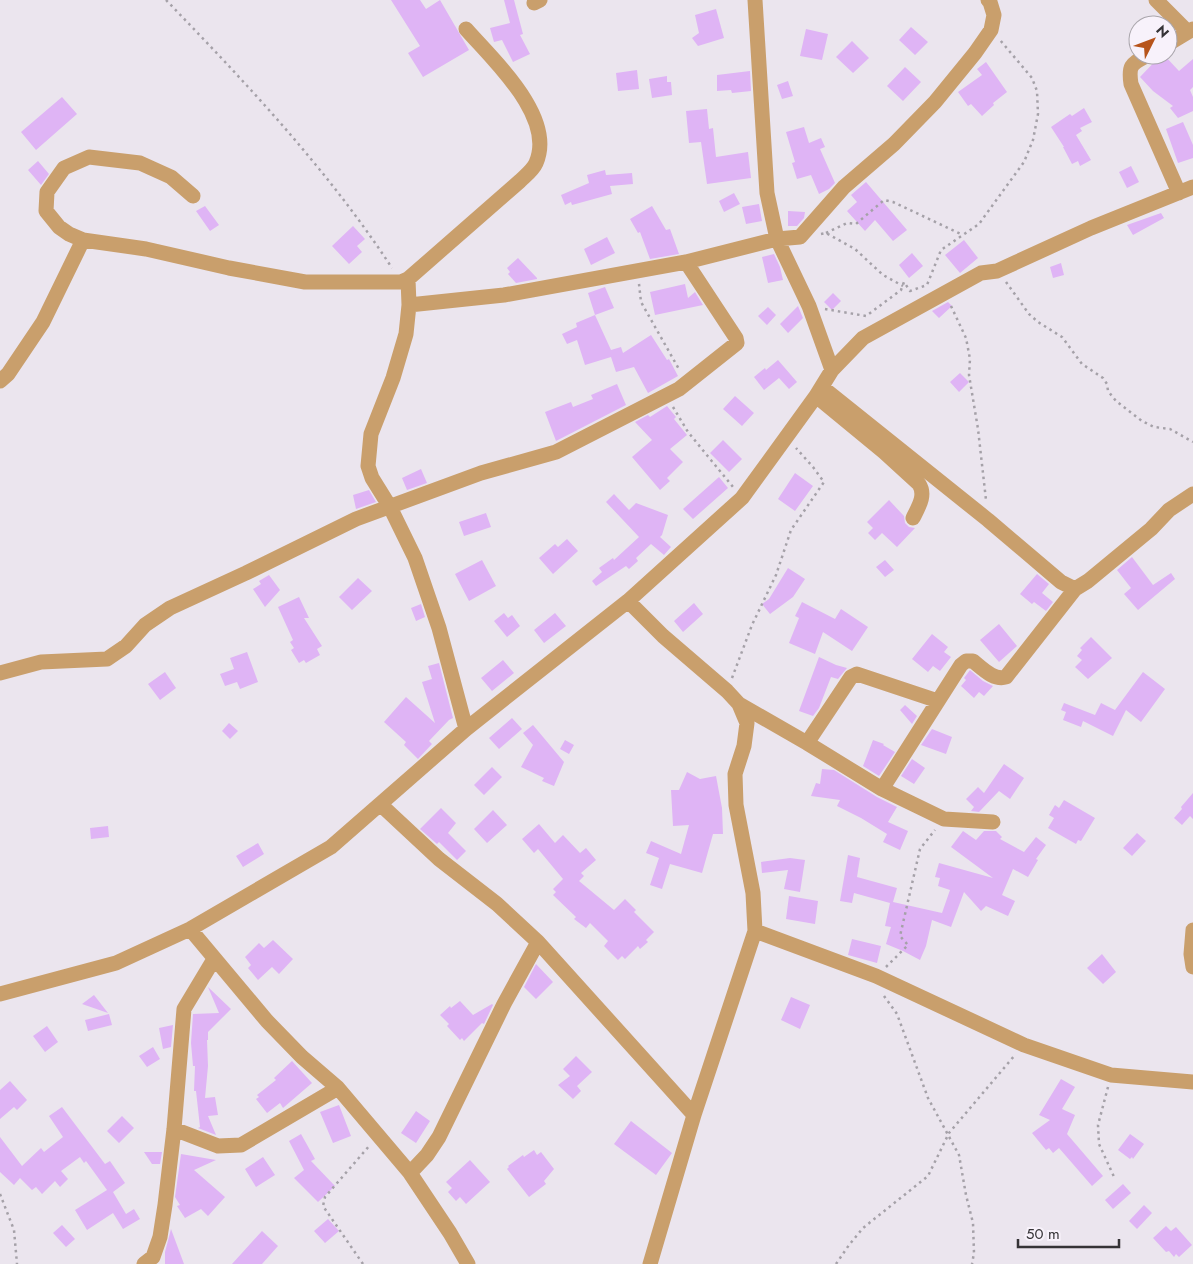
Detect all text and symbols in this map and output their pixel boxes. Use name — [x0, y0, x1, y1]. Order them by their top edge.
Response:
north arrow — [1128, 15, 1178, 65]
text: N — [1152, 20, 1174, 42]
scale bar — [1018, 1216, 1119, 1248]
text: 50 m — [1026, 1223, 1060, 1245]

